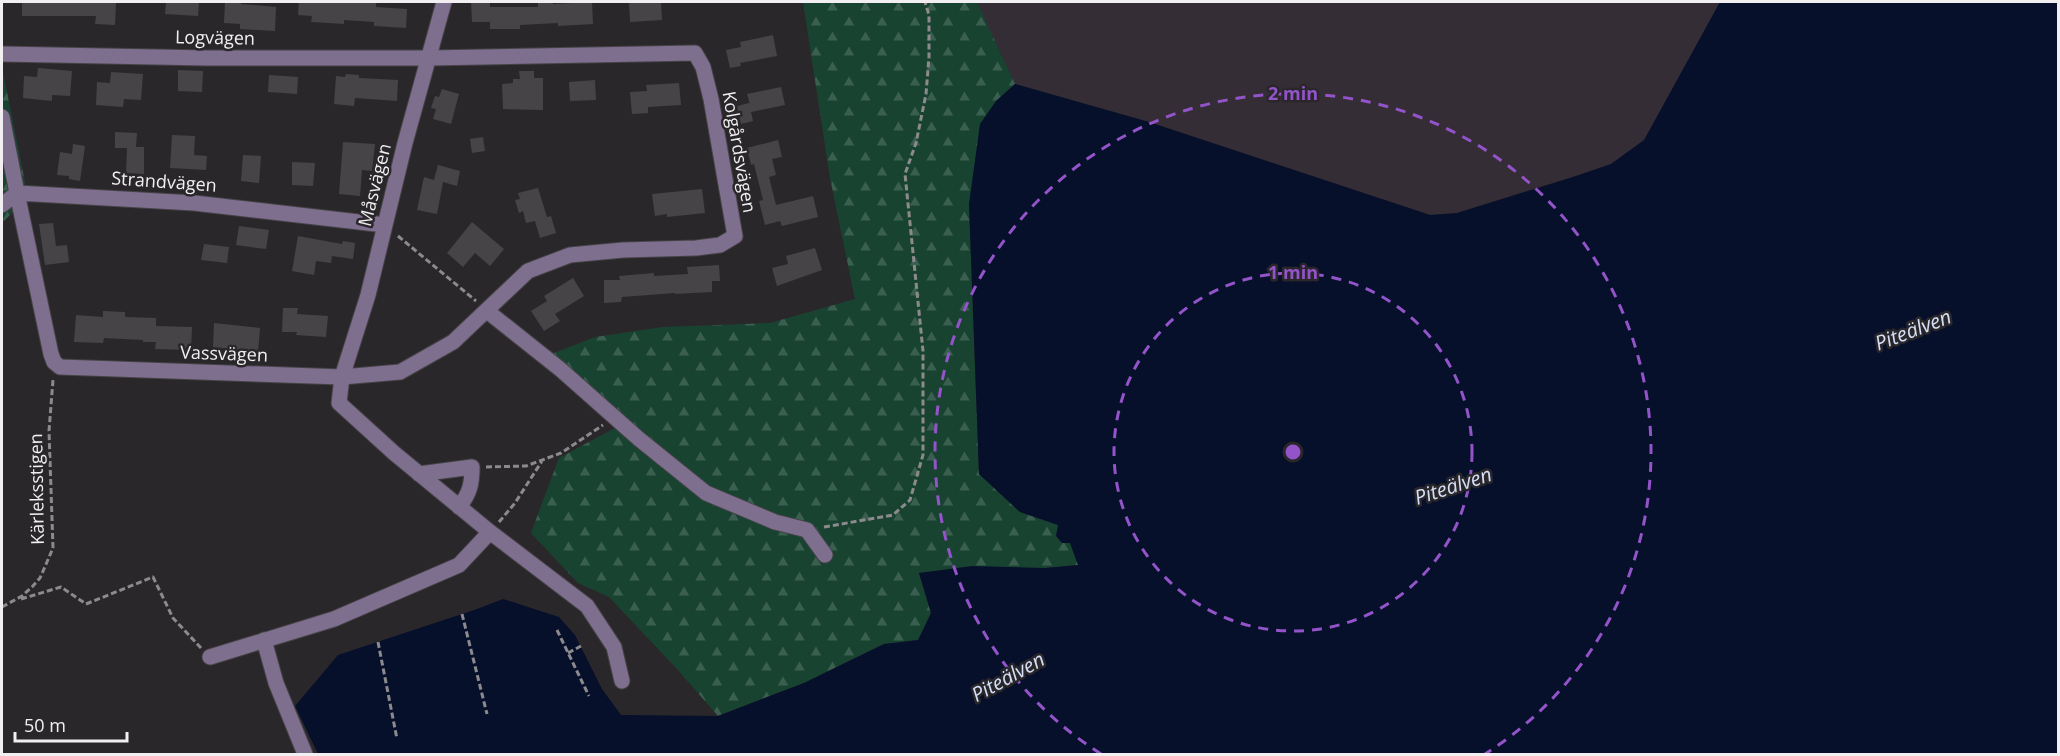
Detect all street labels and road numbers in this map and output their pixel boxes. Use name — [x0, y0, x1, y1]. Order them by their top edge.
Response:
street label: Logvägen — [175, 24, 255, 50]
street label: Kolgårdsvägen — [717, 89, 762, 214]
street label: Måsvägen — [352, 141, 396, 229]
street label: Strandvägen — [111, 165, 218, 197]
street label: Vassvägen — [180, 339, 268, 367]
street label: Kärleksstigen — [23, 433, 49, 545]

